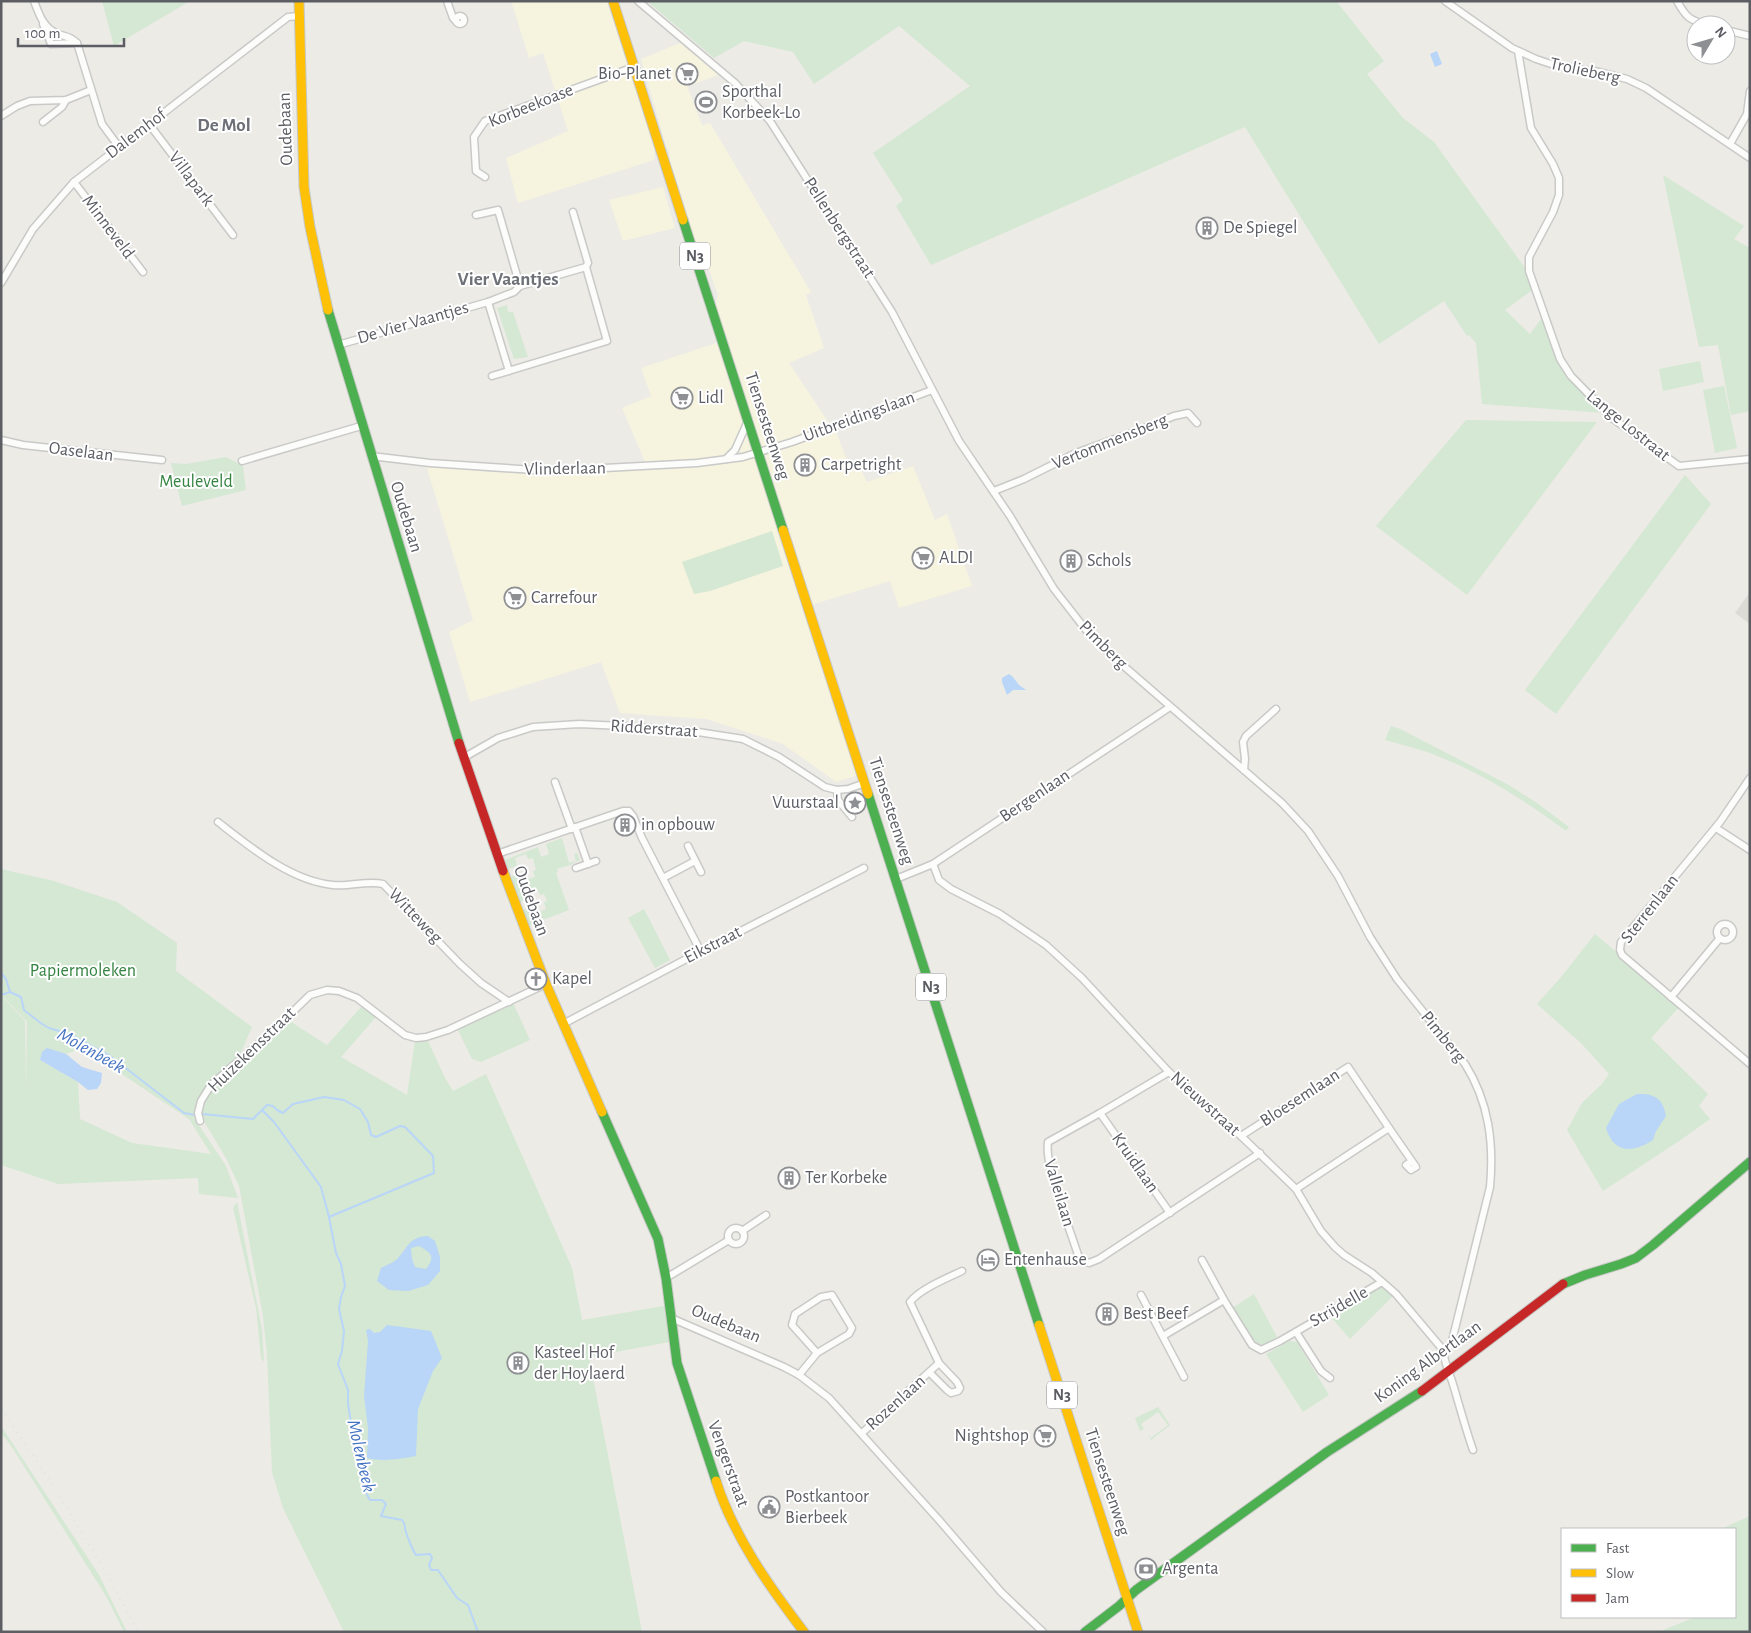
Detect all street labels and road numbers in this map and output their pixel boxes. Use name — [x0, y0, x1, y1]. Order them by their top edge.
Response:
street label: Trolieberg — [1548, 55, 1622, 87]
street label: Korbeekoase — [486, 81, 576, 131]
street label: Oudebaan — [276, 92, 296, 166]
street label: Dalemhof — [102, 105, 171, 162]
street label: Villapark — [165, 148, 218, 210]
street label: Pellenbergstraat — [800, 174, 878, 282]
street label: Minneveld — [78, 192, 138, 262]
road number: N3 — [680, 242, 710, 270]
street label: De Vier Vaantjes — [355, 299, 471, 347]
street label: Tiensesteenweg — [741, 370, 793, 482]
street label: Lange Lostraat — [1583, 387, 1673, 465]
street label: Uitbreidingslaan — [801, 388, 917, 446]
street label: Vertommensberg — [1050, 411, 1170, 473]
street label: Oaselaan — [48, 439, 114, 465]
street label: Vlinderlaan — [524, 459, 606, 479]
street label: Oudebaan — [387, 479, 425, 555]
street label: Pimberg — [1075, 617, 1131, 673]
street label: Ridderstraat — [610, 717, 699, 741]
street label: Tiensesteenweg — [865, 755, 917, 867]
street label: Bergenlaan — [997, 766, 1073, 826]
street label: Oudebaan — [510, 864, 552, 938]
street label: Sterrenlaan — [1618, 871, 1682, 947]
street label: Witteweg — [385, 885, 446, 947]
street label: Eikstraat — [681, 923, 745, 967]
road number: N3 — [916, 974, 946, 1000]
street label: Huizekensstraat — [205, 1004, 299, 1096]
street label: Pimberg — [1417, 1008, 1469, 1066]
street label: Bloesemlaan — [1257, 1066, 1343, 1130]
street label: Nieuwstraat — [1167, 1068, 1243, 1140]
street label: Kruidlaan — [1108, 1130, 1162, 1196]
street label: Valleilaan — [1040, 1157, 1078, 1229]
street label: Strijdelle — [1307, 1283, 1371, 1331]
street label: Oudebaan — [689, 1301, 763, 1347]
street label: Koning Albertlaan — [1371, 1317, 1485, 1407]
street label: Rozenlaan — [863, 1372, 929, 1434]
road number: N3 — [1047, 1382, 1077, 1408]
street label: Vengerstraat — [704, 1419, 752, 1510]
street label: Tiensesteenweg — [1081, 1426, 1133, 1538]

